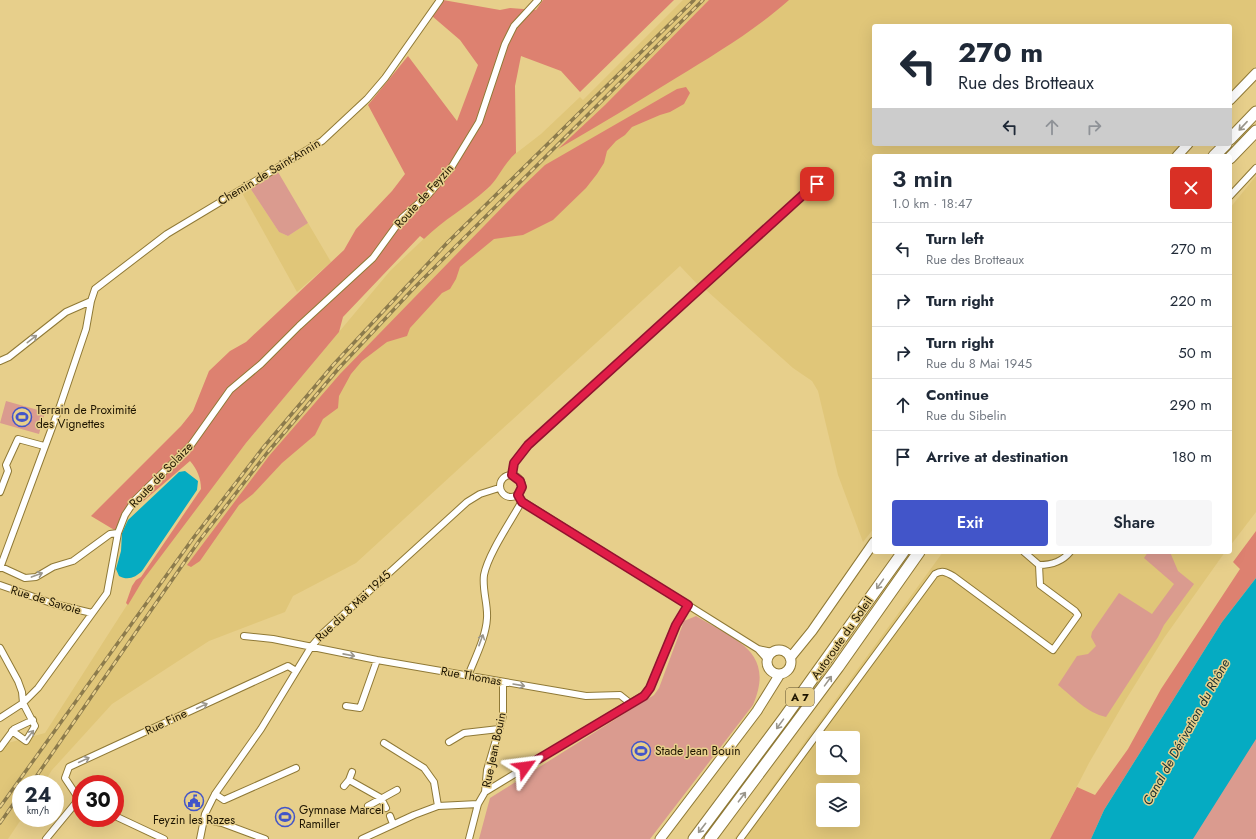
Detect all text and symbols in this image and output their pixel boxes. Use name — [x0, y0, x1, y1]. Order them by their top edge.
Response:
text: 270 m — [958, 32, 1043, 73]
icon: left — [892, 40, 944, 92]
text: Rue des Brotteaux — [958, 70, 1094, 96]
icon: left — [999, 116, 1021, 138]
icon: ahead — [1041, 116, 1063, 138]
icon: right — [1083, 116, 1105, 138]
one-way arrow — [1238, 121, 1248, 131]
street label: Chemin de Saint-Annin — [214, 134, 324, 210]
street label: Route de Feyzin — [390, 160, 458, 232]
text: 3 min — [892, 161, 953, 196]
pin — [800, 167, 834, 201]
button: close — [1170, 167, 1212, 209]
icon: arrive — [806, 173, 828, 195]
text: 1.0 km · 18:47 — [892, 194, 972, 213]
text: Turn left — [926, 228, 984, 250]
icon: left — [892, 238, 914, 260]
text: 270 m — [1170, 238, 1212, 260]
text: Rue des Brotteaux — [926, 250, 1024, 269]
icon: right — [892, 290, 914, 312]
text: Turn right — [926, 290, 994, 312]
text: 220 m — [1170, 290, 1212, 312]
text: Turn right — [926, 332, 994, 354]
one-way arrow — [26, 335, 37, 344]
icon: right — [892, 342, 914, 364]
text: 50 m — [1178, 342, 1212, 364]
text: Rue du 8 Mai 1945 — [926, 354, 1032, 373]
text: Continue — [926, 384, 989, 406]
icon: ahead — [892, 394, 914, 416]
text: 290 m — [1170, 394, 1212, 416]
place label: Terrain de Proximité des Vignettes — [36, 401, 137, 433]
sports icon: Terrain de Proximité des Vignettes — [11, 406, 33, 428]
text: Rue du Sibelin — [926, 406, 1007, 425]
street label: Route de Solaize — [125, 438, 197, 512]
icon: arrive — [892, 446, 914, 468]
text: Arrive at destination — [926, 446, 1068, 468]
text: 180 m — [1172, 446, 1212, 468]
button: Exit — [892, 500, 1048, 546]
button: Share — [1056, 500, 1212, 546]
street label: Rue du 8 Mai 1945 — [311, 566, 395, 646]
one-way arrow — [30, 571, 43, 578]
one-way arrow — [876, 578, 885, 589]
street label: Rue de Savoie — [9, 581, 83, 619]
street label: Autoroute du Soleil — [807, 593, 877, 683]
one-way arrow — [478, 634, 486, 646]
one-way arrow — [342, 651, 355, 659]
water label: Canal de Dérivation du Rhône — [1138, 655, 1234, 809]
street label: Rue Thomas — [439, 662, 503, 690]
one-way arrow — [823, 676, 832, 687]
one-way arrow — [512, 681, 525, 689]
road number: A 7 — [786, 688, 814, 706]
one-way arrow — [195, 702, 207, 709]
street label: Rue Fine — [142, 704, 190, 740]
street label: Rue Jean Bouin — [477, 711, 511, 789]
one-way arrow — [776, 718, 785, 729]
one-way arrow — [26, 730, 34, 741]
map controls — [816, 731, 860, 827]
button: search — [816, 731, 860, 775]
sports icon: Stade Jean Bouin — [630, 740, 652, 762]
place label: Stade Jean Bouin — [655, 742, 741, 760]
position arrow — [504, 746, 546, 788]
one-way arrow — [77, 756, 89, 763]
speed limit sign: 30 — [72, 775, 124, 827]
text: 24 — [24, 781, 52, 810]
button: layers — [816, 783, 860, 827]
public building icon: Feyzin les Razes — [183, 790, 205, 812]
one-way arrow — [738, 791, 746, 802]
place label: Gymnase Marcel Ramiller — [299, 801, 384, 833]
text: km/h — [27, 803, 49, 818]
sports icon: Gymnase Marcel Ramiller — [274, 806, 296, 828]
place label: Feyzin les Razes — [153, 811, 235, 829]
one-way arrow — [698, 822, 707, 833]

